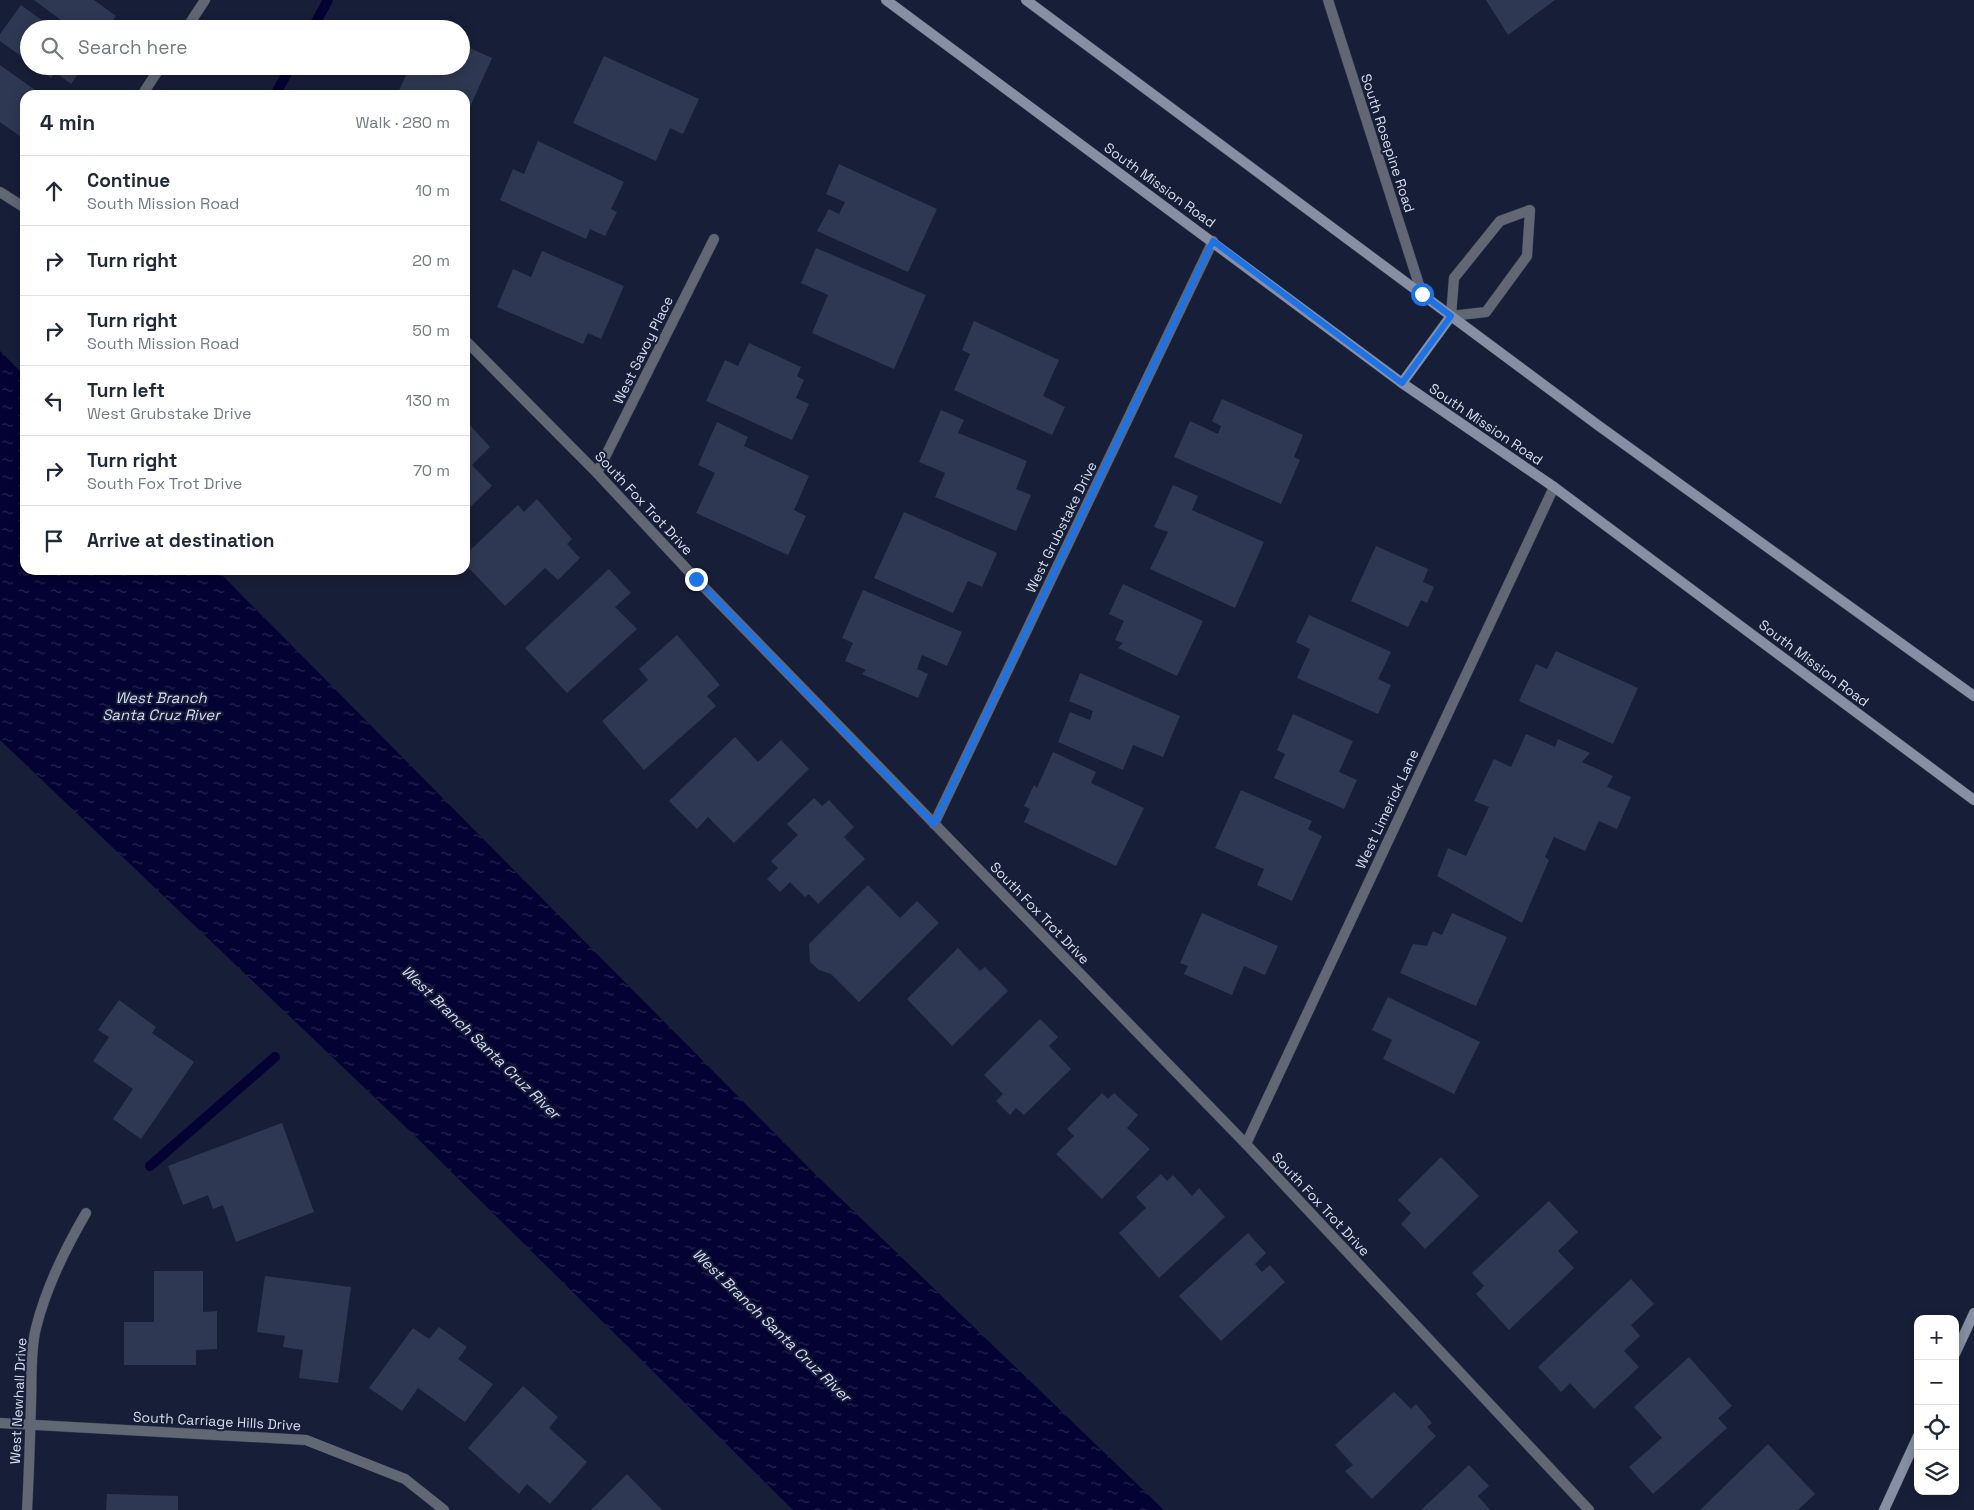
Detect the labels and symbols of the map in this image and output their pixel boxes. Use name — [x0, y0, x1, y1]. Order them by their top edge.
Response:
street label: South Rosepine Road — [1357, 71, 1419, 215]
street label: South Mission Road — [1101, 139, 1219, 231]
route start — [1411, 283, 1434, 306]
street label: West Savoy Place — [609, 293, 677, 407]
street label: South Mission Road — [1426, 379, 1546, 469]
street label: South Fox Trot Drive — [591, 447, 697, 559]
street label: West Grubstake Drive — [1021, 458, 1101, 596]
route end — [685, 568, 708, 591]
street label: South Mission Road — [1755, 616, 1873, 710]
water label: West Branch Santa Cruz River — [102, 688, 221, 724]
street label: West Limerick Lane — [1351, 746, 1423, 872]
street label: South Fox Trot Drive — [986, 858, 1094, 968]
water label: West Branch Santa Cruz River — [398, 961, 565, 1124]
street label: South Fox Trot Drive — [1268, 1148, 1374, 1260]
water label: West Branch Santa Cruz River — [689, 1244, 856, 1407]
street label: West Newhall Drive — [6, 1337, 30, 1465]
street label: South Carriage Hills Drive — [133, 1408, 301, 1434]

